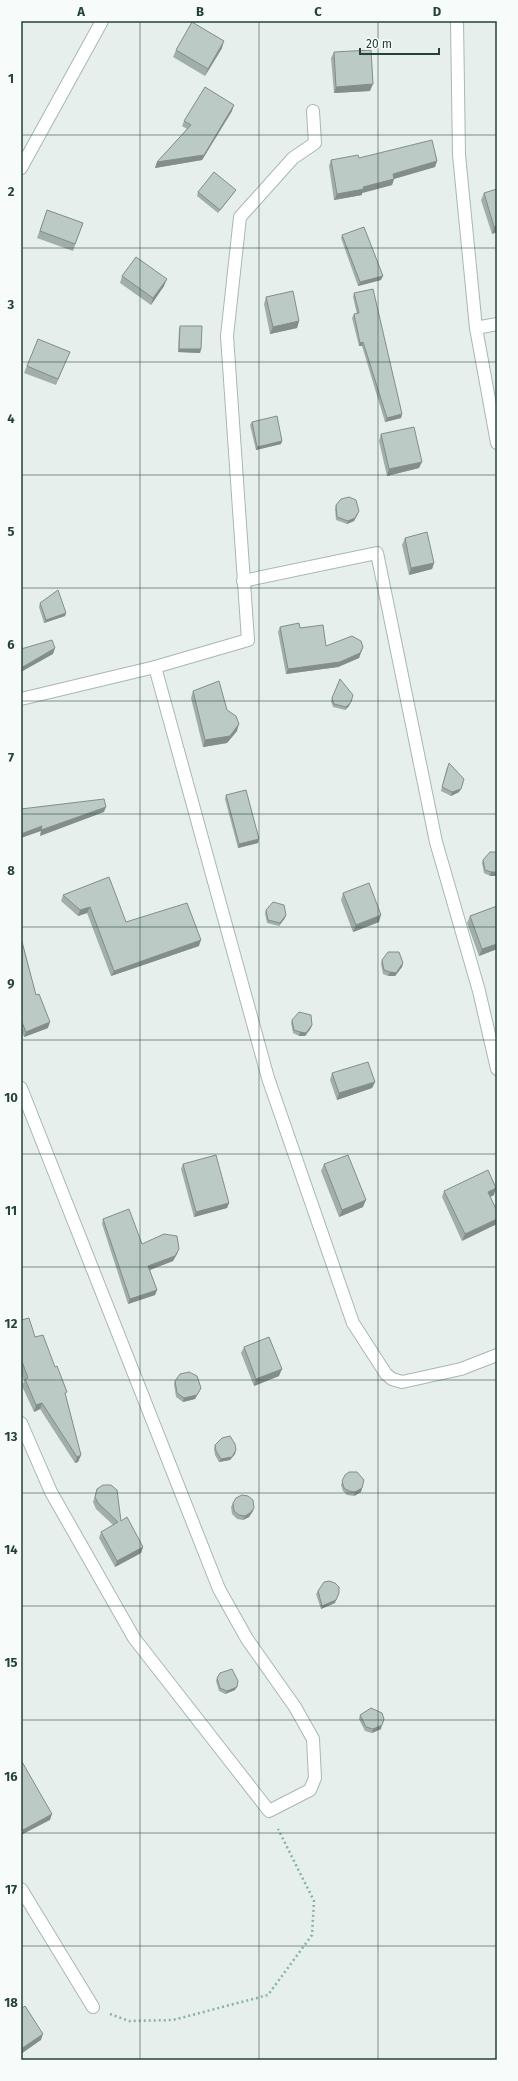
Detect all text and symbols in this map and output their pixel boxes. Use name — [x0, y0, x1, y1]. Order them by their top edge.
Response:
text: A — [76, 4, 85, 19]
text: B — [196, 4, 204, 19]
text: C — [314, 4, 322, 19]
text: D — [433, 4, 442, 19]
scale bar — [360, 30, 439, 56]
text: 20 m — [366, 37, 392, 51]
text: 1 — [8, 71, 14, 86]
text: 2 — [8, 184, 15, 199]
text: 3 — [7, 297, 15, 312]
text: 4 — [7, 411, 15, 426]
text: 5 — [8, 524, 15, 539]
text: 6 — [7, 637, 15, 652]
text: 7 — [8, 750, 14, 765]
text: 8 — [7, 863, 15, 878]
text: 9 — [7, 976, 15, 991]
text: 10 — [4, 1090, 18, 1105]
text: 11 — [5, 1203, 17, 1218]
text: 12 — [5, 1316, 18, 1331]
text: 13 — [5, 1429, 18, 1444]
text: 14 — [4, 1542, 18, 1557]
text: 15 — [4, 1655, 18, 1670]
text: 16 — [4, 1769, 18, 1784]
text: 17 — [5, 1882, 17, 1897]
text: 18 — [4, 1995, 18, 2010]

